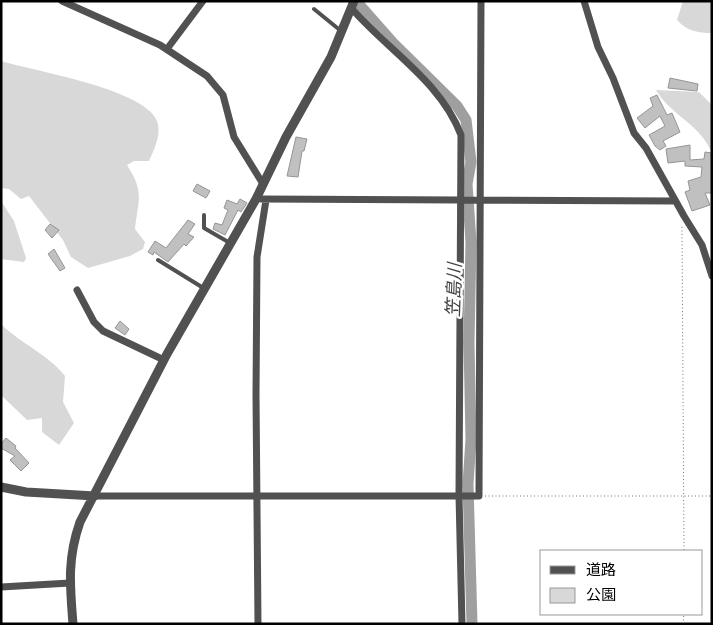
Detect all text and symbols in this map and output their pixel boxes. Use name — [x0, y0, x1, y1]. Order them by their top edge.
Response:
water label: 笠島川 — [442, 261, 464, 317]
legend — [540, 550, 703, 615]
text: 道路 — [586, 561, 616, 578]
text: 公園 — [586, 586, 616, 603]

